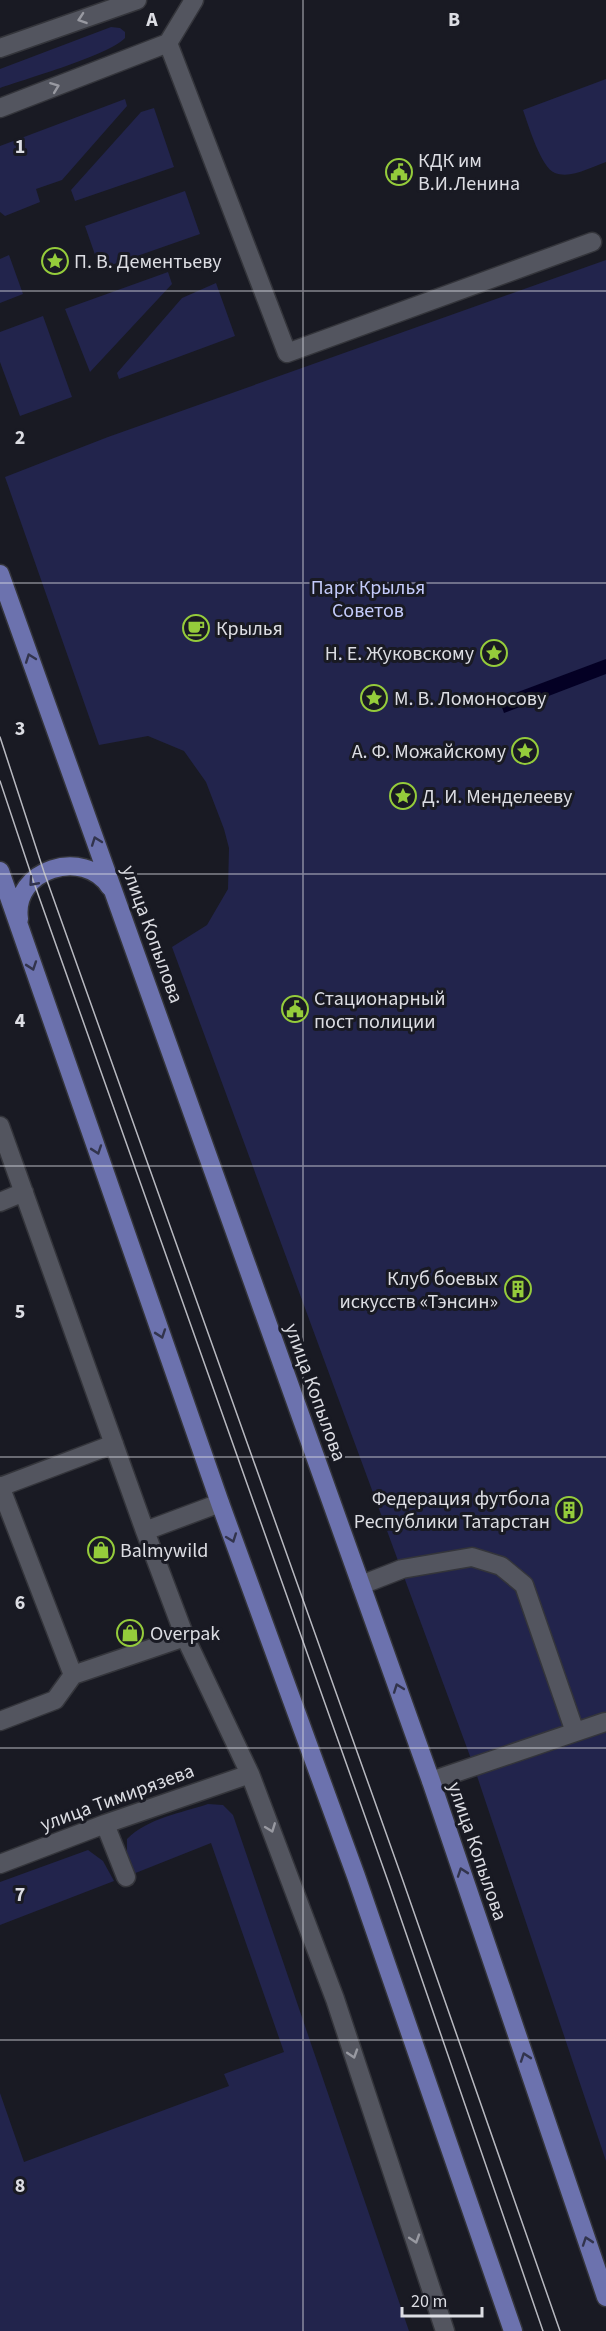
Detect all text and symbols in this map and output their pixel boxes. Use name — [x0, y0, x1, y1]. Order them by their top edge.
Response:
text: A — [145, 6, 158, 34]
text: B — [448, 6, 460, 34]
one-way arrow — [77, 12, 88, 25]
one-way arrow — [48, 82, 59, 94]
text: 1 — [15, 133, 25, 161]
place label: КДК им В.И.Ленина — [418, 147, 520, 198]
public building icon: КДК им В.И.Ленина — [384, 157, 414, 187]
place icon: П. В. Дементьеву — [40, 246, 70, 276]
place label: П. В. Дементьеву — [74, 248, 222, 276]
text: 2 — [15, 424, 25, 452]
park label: Парк Крылья Советов — [311, 574, 425, 625]
cafe icon: Крылья — [181, 613, 211, 643]
place label: Крылья — [216, 615, 283, 643]
place icon: Н. Е. Жуковскому — [479, 638, 509, 668]
place label: Н. Е. Жуковскому — [325, 640, 475, 668]
one-way arrow — [25, 653, 38, 664]
place icon: М. В. Ломоносову — [359, 683, 389, 713]
place label: М. В. Ломоносову — [394, 685, 547, 713]
text: 3 — [15, 715, 25, 743]
place icon: А. Ф. Можайскому — [510, 736, 540, 766]
place label: А. Ф. Можайскому — [352, 738, 507, 766]
place icon: Д. И. Менделееву — [388, 781, 418, 811]
place label: Д. И. Менделееву — [422, 783, 573, 811]
one-way arrow — [91, 836, 104, 847]
street label: улица Копылова — [114, 861, 190, 1007]
one-way arrow — [29, 875, 40, 886]
one-way arrow — [25, 960, 38, 971]
place label: Стационарный пост полиции — [314, 985, 445, 1036]
public building icon: Стационарный пост полиции — [280, 994, 310, 1024]
text: 4 — [15, 1007, 26, 1035]
one-way arrow — [89, 1144, 102, 1155]
place label: Клуб боевых искусств «Тэнсин» — [339, 1265, 498, 1316]
building icon: Клуб боевых искусств «Тэнсин» — [503, 1274, 533, 1304]
text: 5 — [15, 1298, 25, 1326]
street label: улица Копылова — [277, 1319, 353, 1465]
one-way arrow — [153, 1328, 166, 1339]
place label: Федерация футбола Республики Татарстан — [354, 1485, 550, 1536]
building icon: Федерация футбола Республики Татарстан — [554, 1495, 584, 1525]
one-way arrow — [225, 1532, 238, 1543]
shop icon: Balmywild — [86, 1535, 116, 1565]
place label: Balmywild — [120, 1537, 208, 1565]
text: 6 — [15, 1589, 25, 1617]
shop icon: Overpak — [115, 1618, 145, 1648]
place label: Overpak — [150, 1620, 220, 1648]
one-way arrow — [392, 1683, 405, 1694]
street label: улица Тимирязева — [36, 1757, 198, 1839]
street label: улица Копылова — [440, 1778, 514, 1924]
one-way arrow — [263, 1823, 276, 1833]
one-way arrow — [456, 1867, 469, 1878]
text: 7 — [15, 1881, 25, 1909]
one-way arrow — [346, 2048, 359, 2059]
one-way arrow — [519, 2052, 532, 2063]
text: 8 — [15, 2172, 25, 2200]
one-way arrow — [407, 2233, 420, 2244]
one-way arrow — [582, 2236, 595, 2247]
scale bar — [402, 2280, 482, 2318]
text: 20 m — [411, 2289, 447, 2314]

